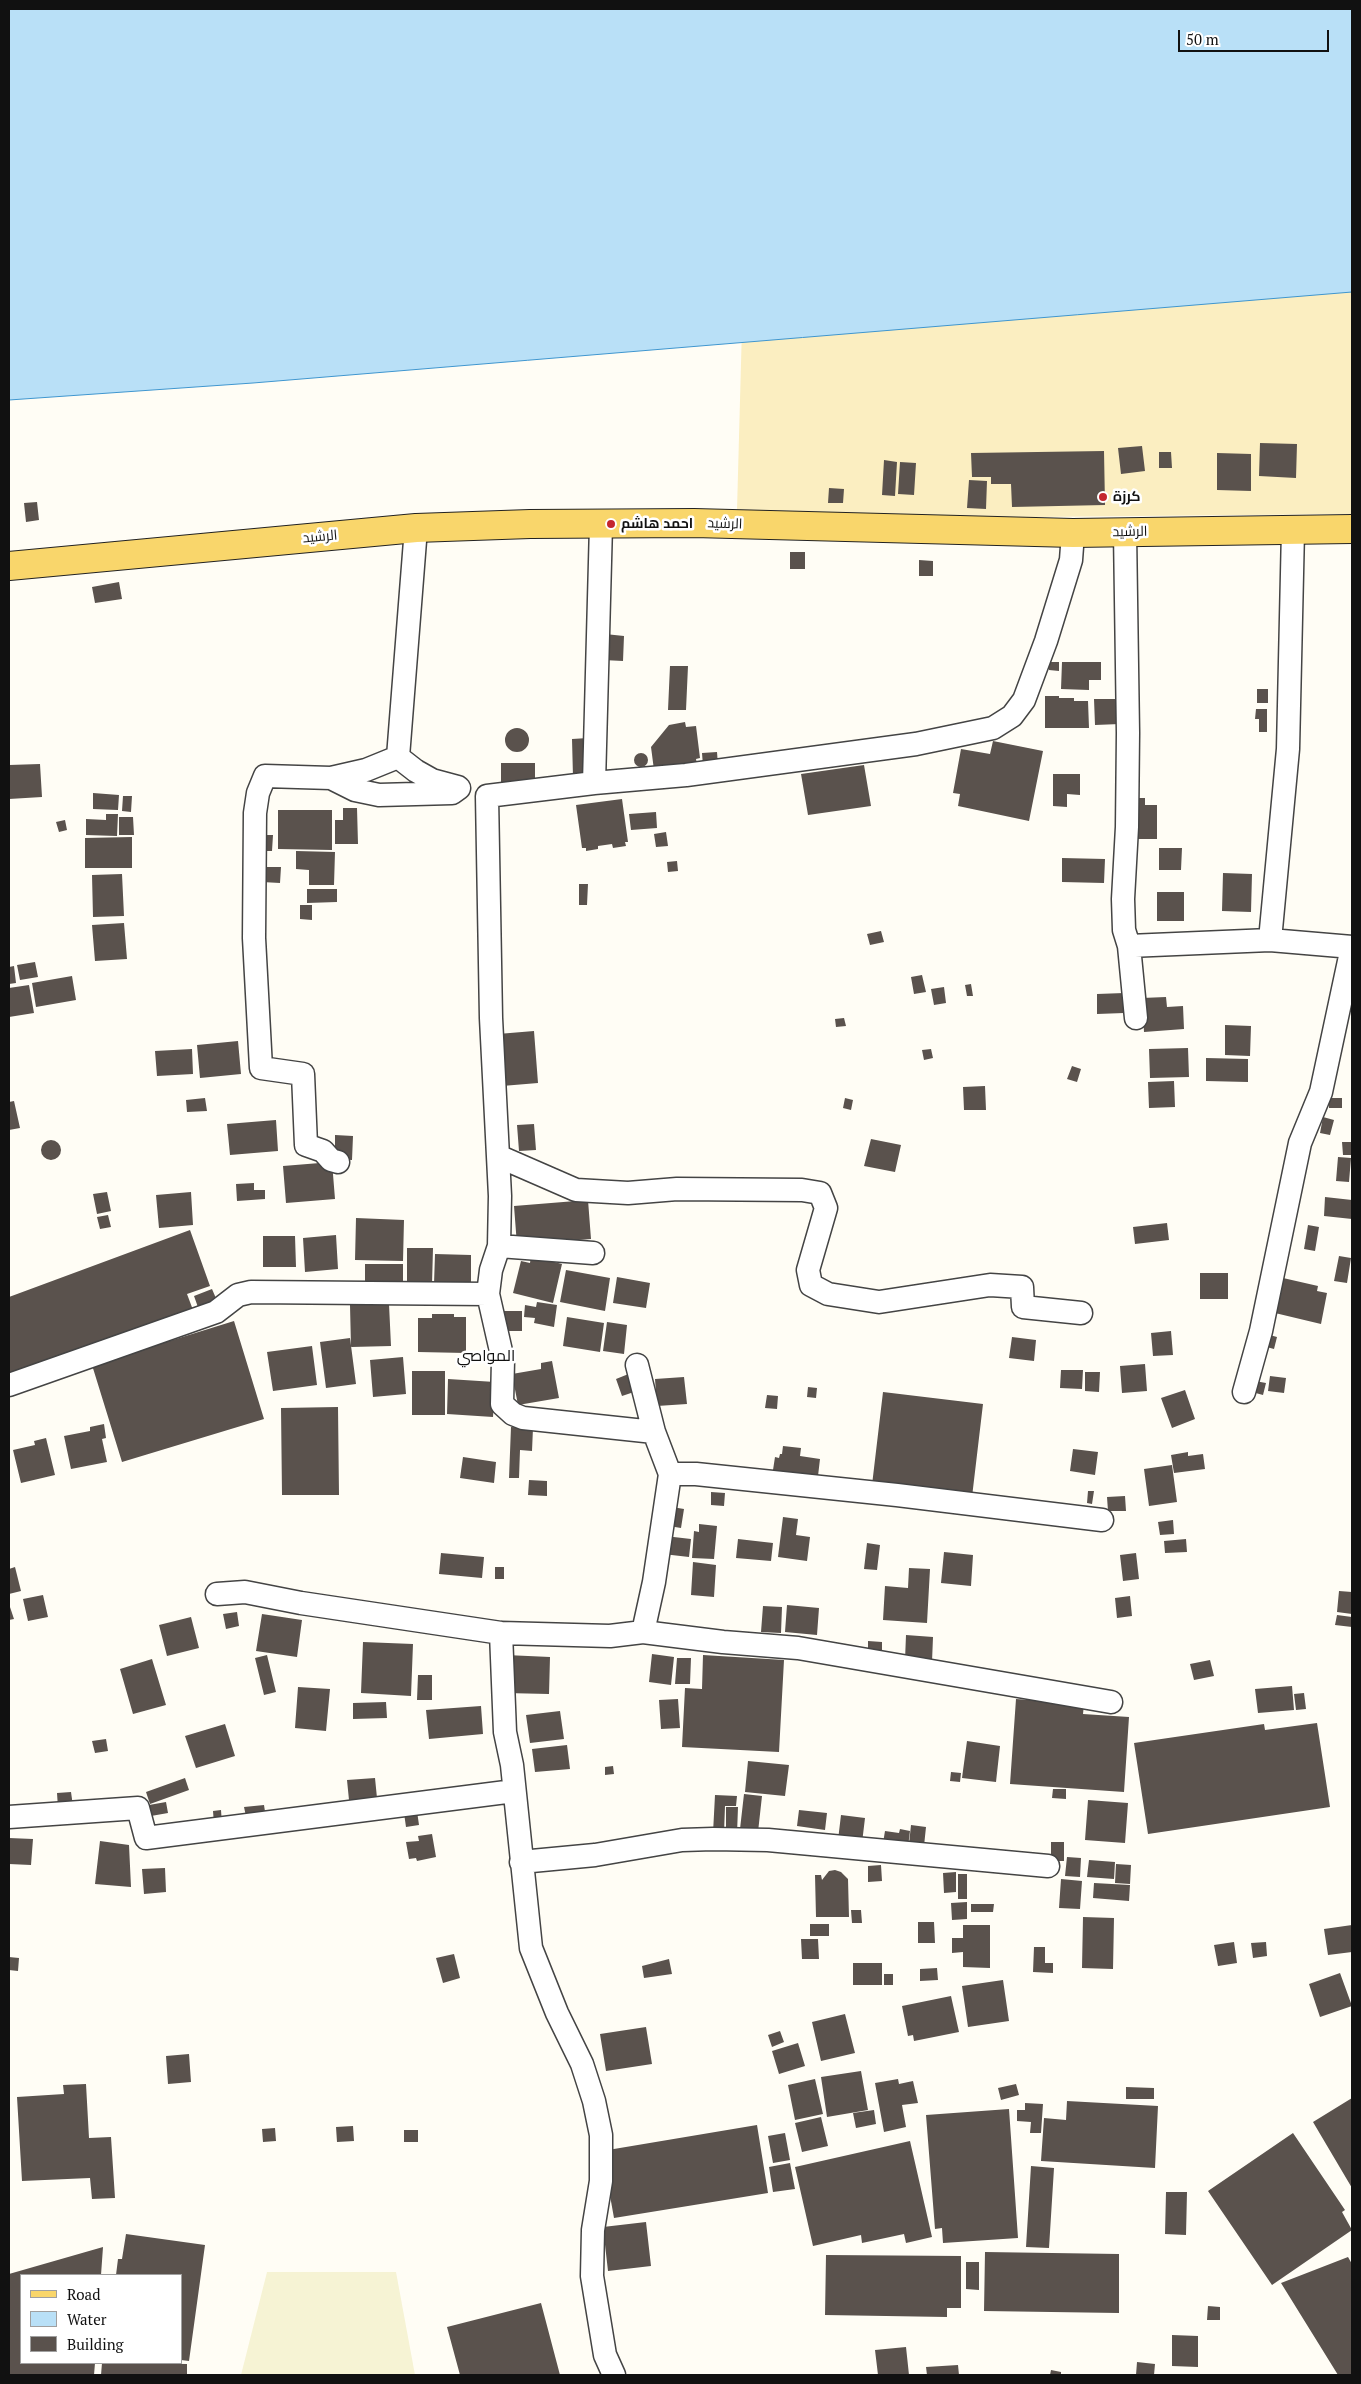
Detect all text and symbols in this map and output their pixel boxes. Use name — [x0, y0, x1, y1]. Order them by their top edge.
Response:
scale bar — [1181, 20, 1332, 52]
text: 50 m — [1186, 29, 1219, 49]
place label: كرزة — [1113, 489, 1141, 505]
marker: كرزة — [1097, 491, 1109, 503]
street label: الرشيد — [707, 515, 743, 533]
place label: احمد هاشم — [621, 516, 693, 532]
marker: احمد هاشم — [605, 518, 617, 530]
street label: الرشيد — [1112, 523, 1148, 541]
street label: الرشيد — [302, 527, 338, 547]
district label: المواصي — [457, 1346, 515, 1366]
legend — [20, 2274, 182, 2364]
text: Road — [67, 2284, 100, 2304]
text: Water — [67, 2309, 106, 2329]
text: Building — [67, 2334, 124, 2354]

